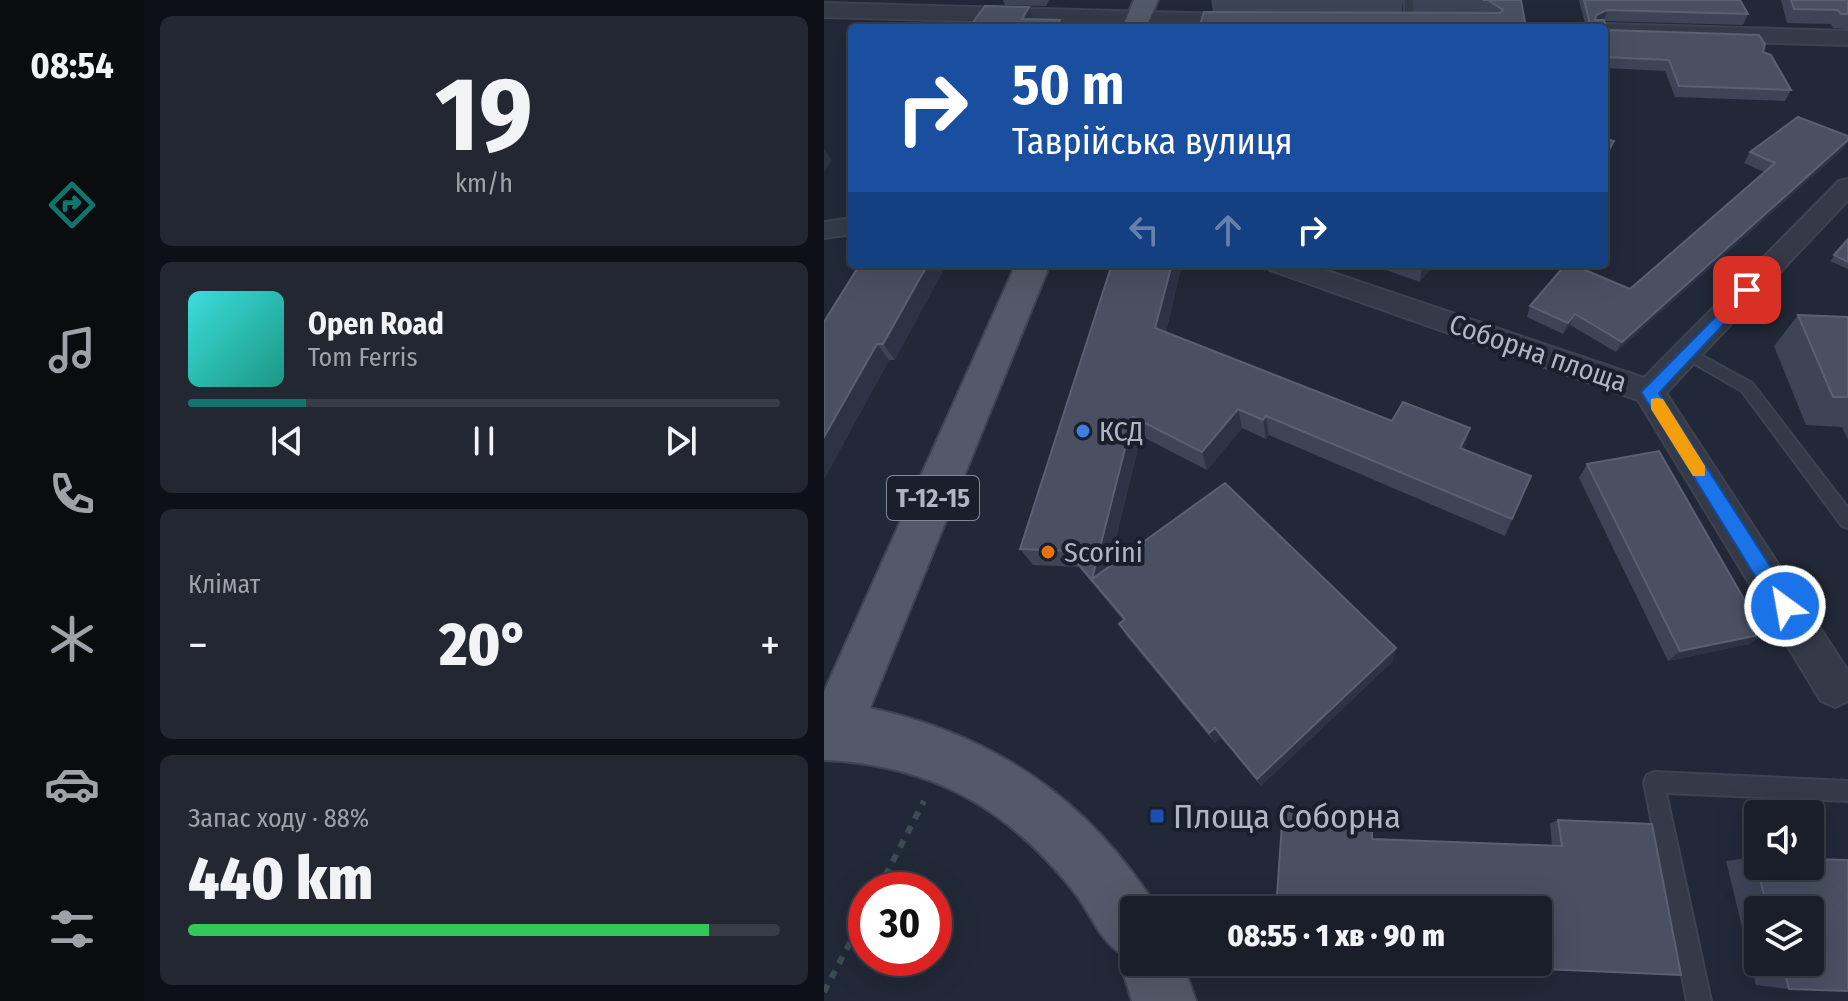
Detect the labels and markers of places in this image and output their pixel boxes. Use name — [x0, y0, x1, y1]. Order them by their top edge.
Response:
pin — [1713, 256, 1781, 324]
place label: КСД — [1099, 415, 1143, 448]
marker: КСД — [1074, 422, 1092, 440]
place label: Scorini — [1064, 536, 1143, 569]
marker: Scorini — [1039, 543, 1057, 561]
place label: Площа Соборна — [1173, 796, 1401, 837]
marker: Площа Соборна — [1148, 807, 1166, 825]

